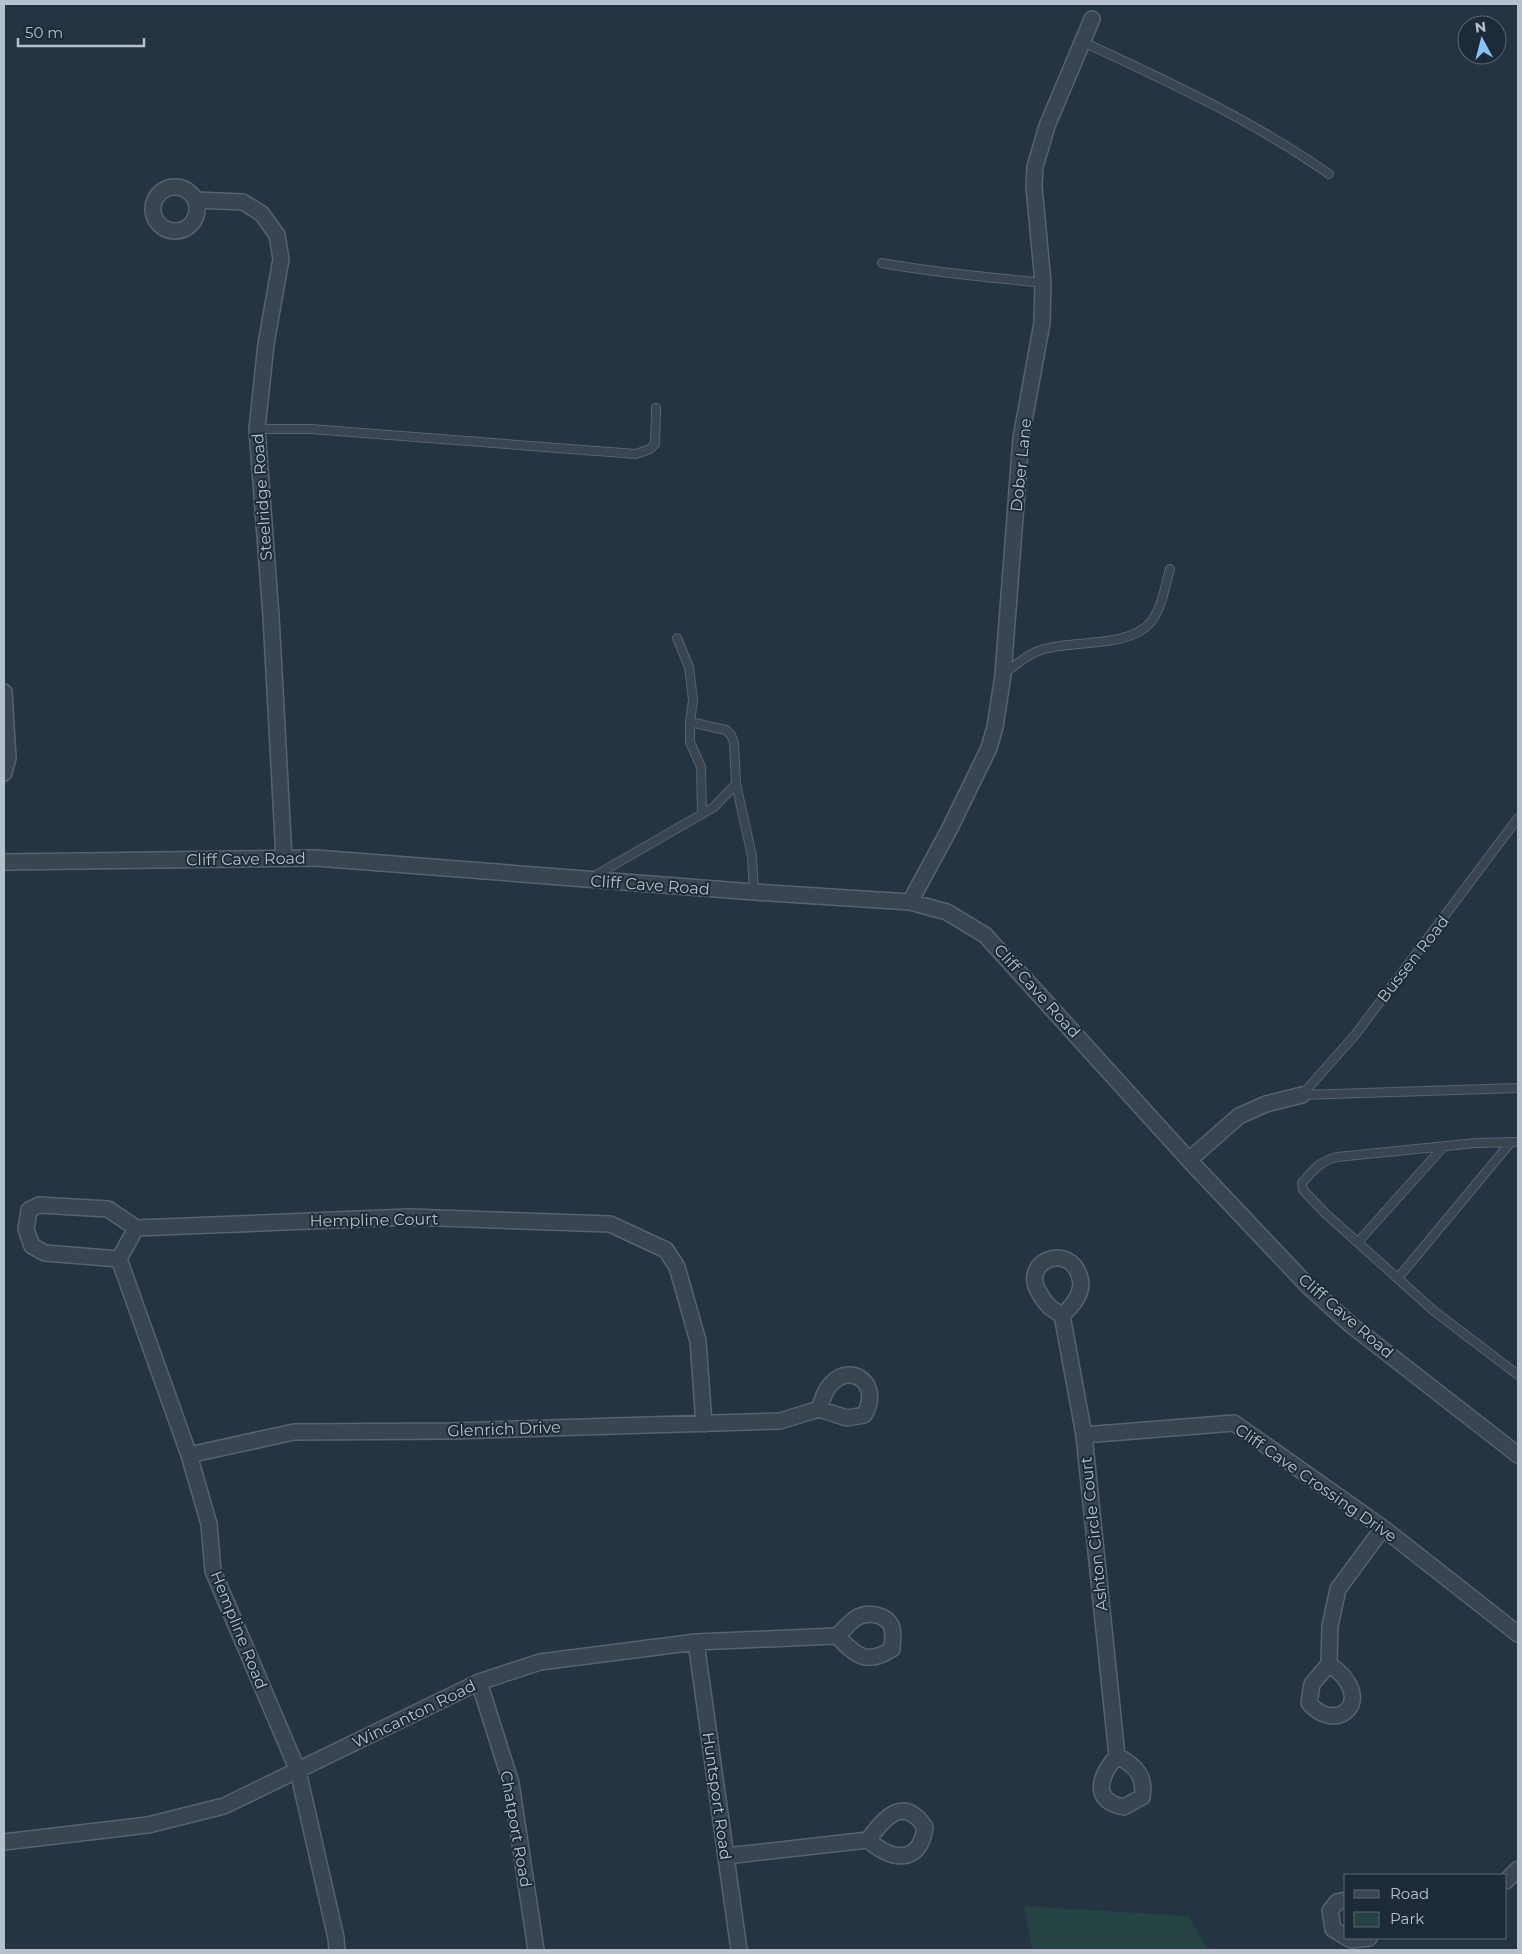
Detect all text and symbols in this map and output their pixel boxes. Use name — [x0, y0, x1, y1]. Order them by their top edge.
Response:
scale bar — [18, 15, 144, 47]
north arrow — [1457, 15, 1507, 65]
text: N — [1474, 17, 1487, 37]
text: 50 m — [25, 23, 63, 42]
street label: Dober Lane — [1007, 417, 1035, 513]
street label: Steelridge Road — [248, 433, 276, 561]
street label: Cliff Cave Road — [186, 848, 306, 870]
street label: Cliff Cave Road — [590, 871, 710, 899]
street label: Bussen Road — [1373, 912, 1453, 1006]
street label: Cliff Cave Road — [990, 940, 1084, 1042]
street label: Hempline Court — [309, 1209, 439, 1231]
street label: Cliff Cave Road — [1295, 1270, 1397, 1362]
street label: Glenrich Drive — [447, 1418, 561, 1440]
street label: Cliff Cave Crossing Drive — [1231, 1420, 1401, 1546]
street label: Ashton Circle Court — [1076, 1455, 1112, 1612]
street label: Hempline Road — [207, 1568, 271, 1692]
street label: Wincanton Road — [349, 1676, 479, 1752]
street label: Huntsport Road — [699, 1731, 735, 1861]
street label: Chatport Road — [496, 1769, 536, 1889]
legend — [1344, 1874, 1507, 1939]
text: Road — [1390, 1884, 1429, 1903]
text: Park — [1390, 1909, 1424, 1928]

